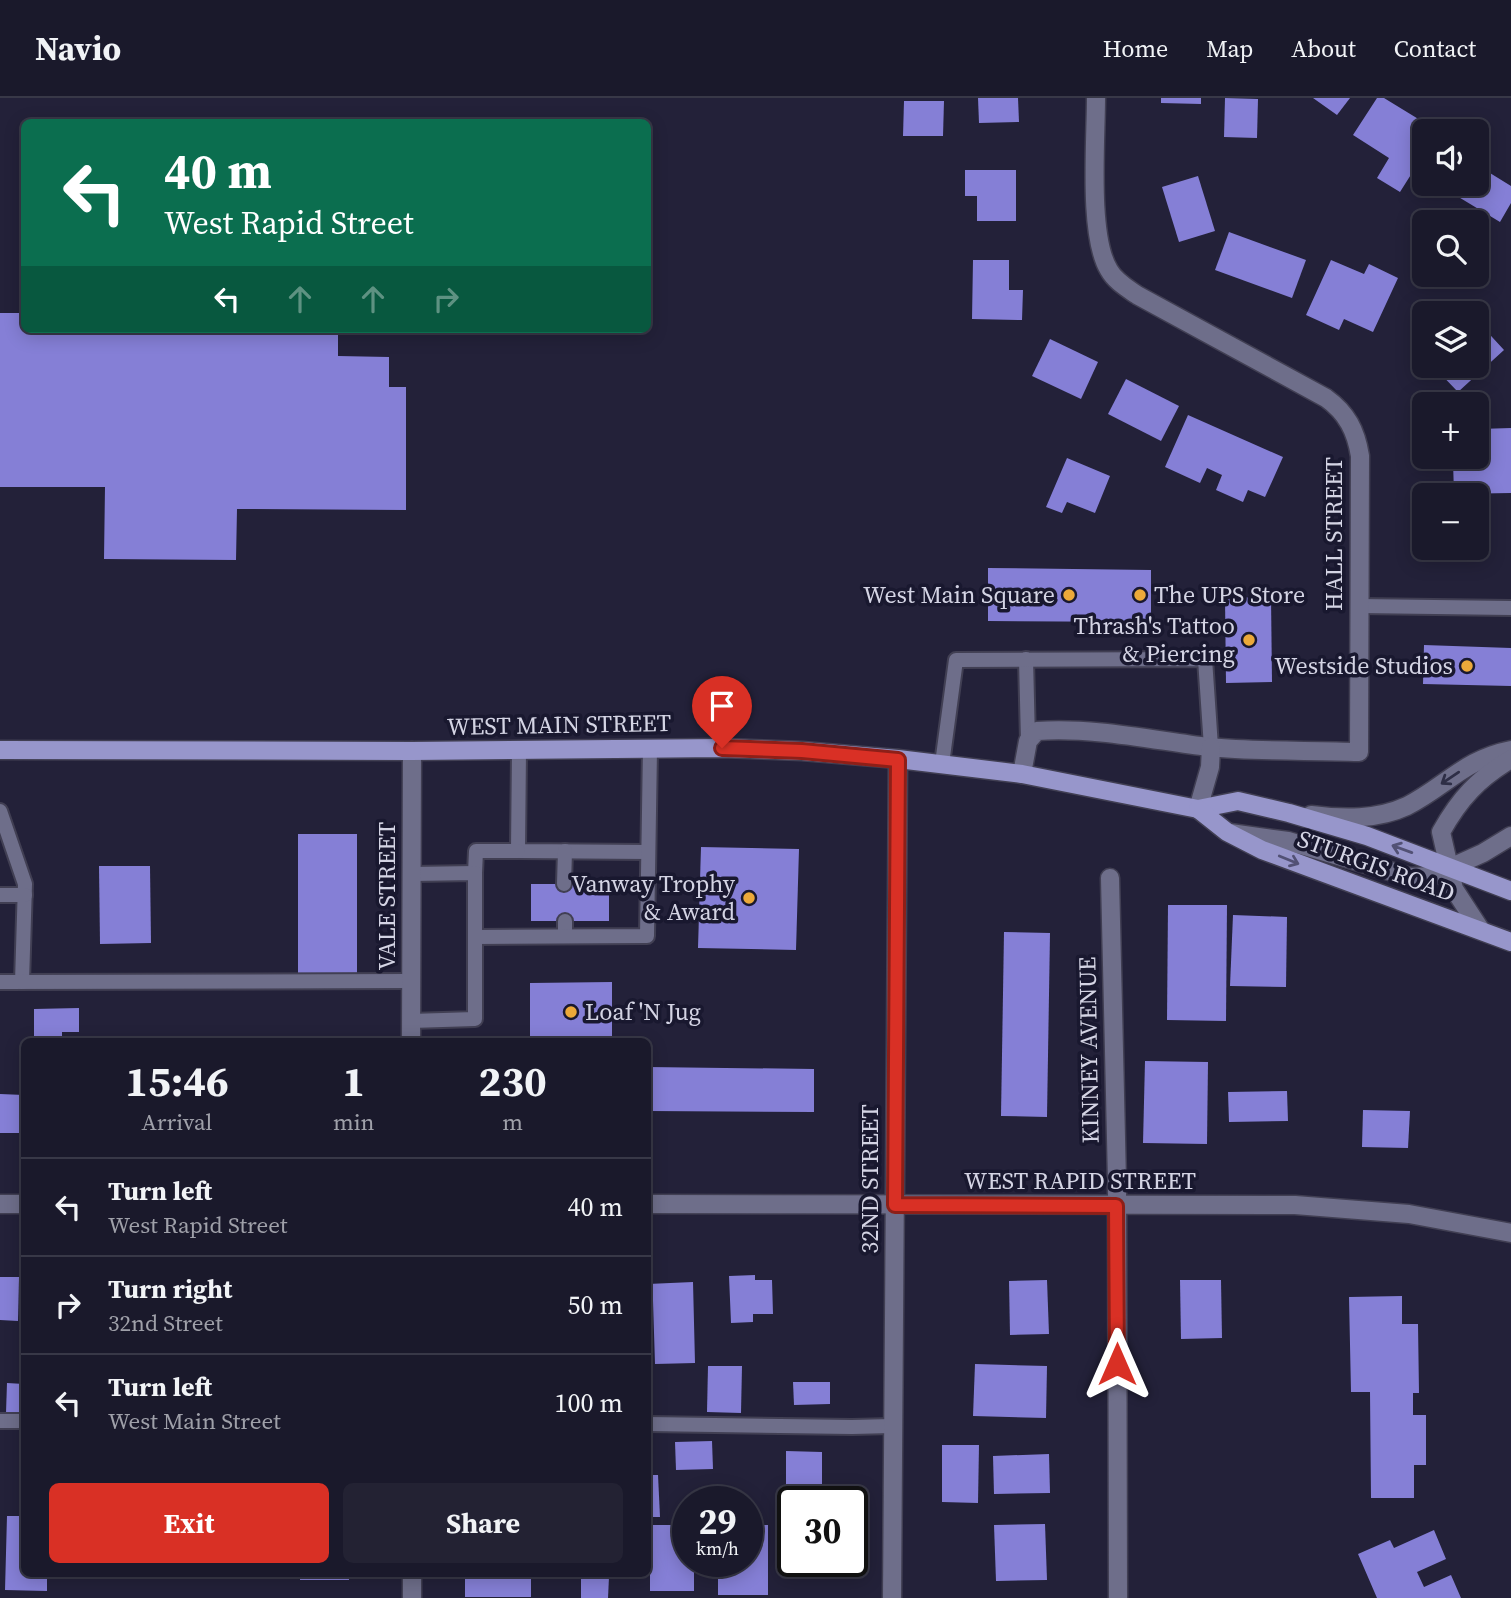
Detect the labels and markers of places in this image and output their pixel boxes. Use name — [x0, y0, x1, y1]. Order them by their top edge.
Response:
place label: West Main Square — [863, 578, 1055, 611]
place label: The UPS Store — [1154, 578, 1305, 611]
marker: West Main Square — [1061, 587, 1077, 603]
marker: The UPS Store — [1132, 587, 1148, 603]
place label: Thrash's Tattoo & Piercing — [1074, 609, 1235, 670]
marker: Thrash's Tattoo & Piercing — [1241, 632, 1257, 648]
place label: Westside Studios — [1274, 649, 1453, 682]
marker: Westside Studios — [1459, 658, 1475, 674]
pin — [692, 676, 752, 748]
place label: Vanway Trophy & Award — [571, 867, 736, 928]
marker: Vanway Trophy & Award — [741, 890, 757, 906]
place label: Loaf 'N Jug — [585, 995, 701, 1028]
marker: Loaf 'N Jug — [563, 1004, 579, 1020]

